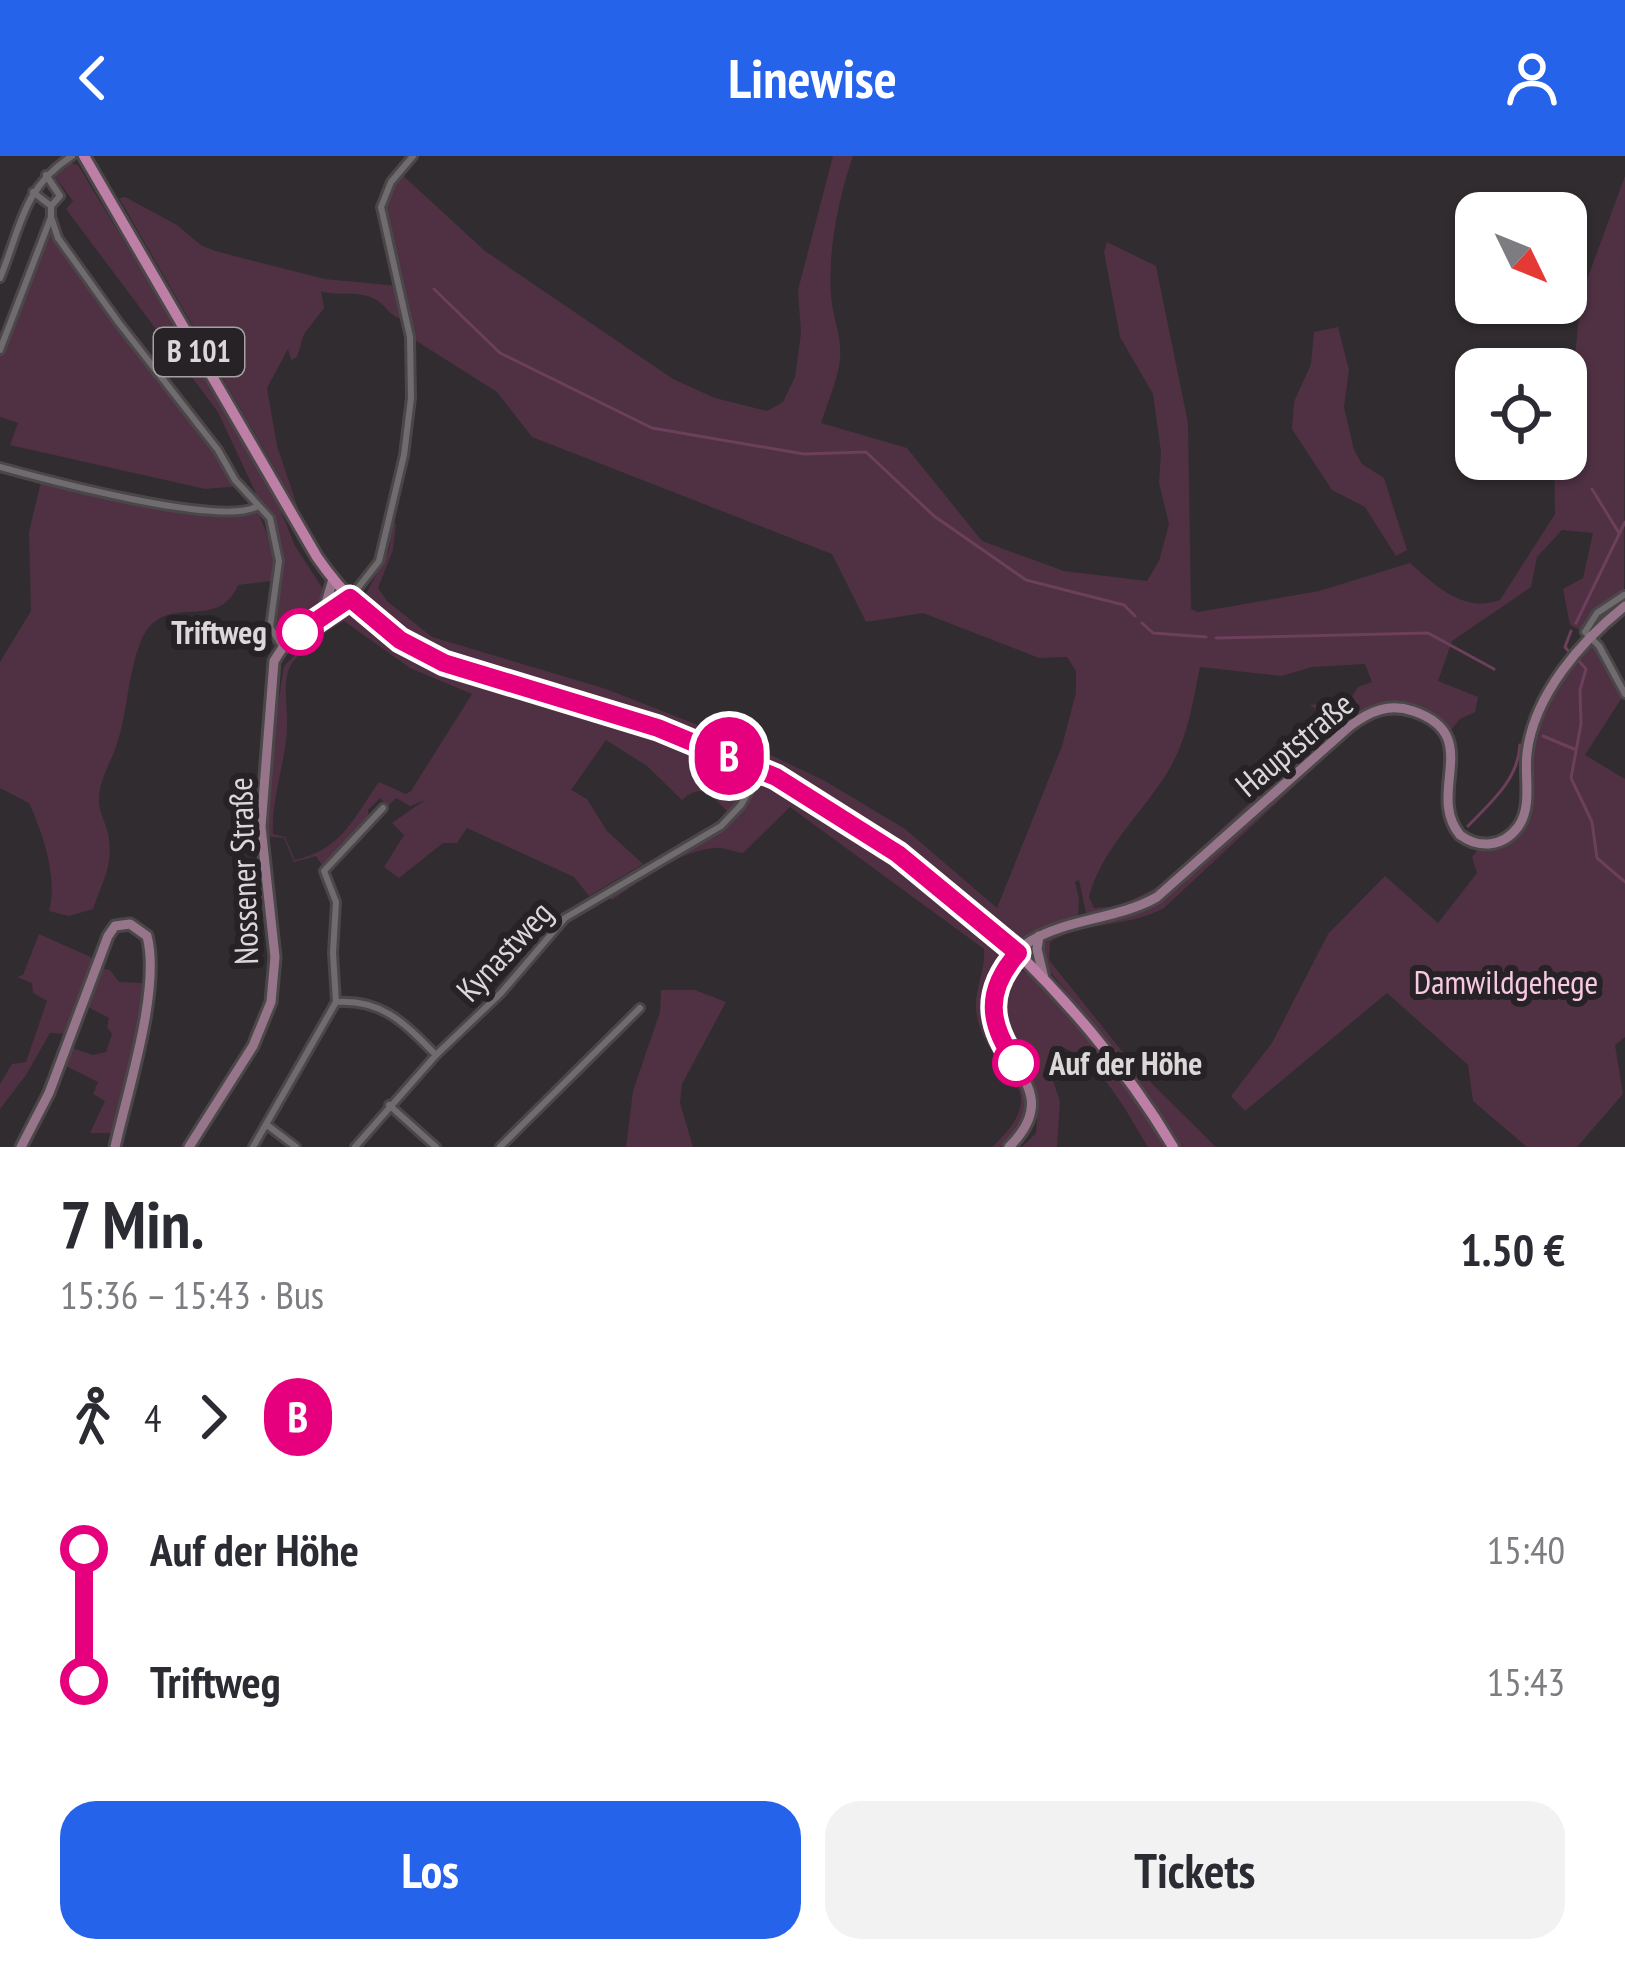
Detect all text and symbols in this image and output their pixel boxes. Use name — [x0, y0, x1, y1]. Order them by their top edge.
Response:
text: Linewise — [728, 43, 897, 113]
icon: back — [60, 45, 126, 111]
icon: person — [1499, 45, 1565, 111]
north arrow — [1455, 192, 1587, 324]
map controls — [1455, 192, 1587, 480]
road number: B 101 — [154, 328, 244, 376]
button: locate — [1455, 348, 1587, 480]
place label: Triftweg — [171, 610, 267, 653]
marker: Triftweg — [278, 610, 322, 654]
street label: Hauptstraße — [1226, 682, 1361, 805]
line badge: B — [690, 717, 768, 795]
text: B — [719, 728, 739, 783]
street label: Nossener Straße — [218, 777, 267, 965]
street label: Kynastweg — [446, 891, 561, 1010]
park label: Damwildgehege — [1414, 960, 1598, 1003]
marker: Auf der Höhe — [994, 1041, 1038, 1085]
place label: Auf der Höhe — [1048, 1041, 1202, 1084]
text: 7 Min. — [60, 1181, 204, 1266]
text: 1.50 € — [1460, 1220, 1565, 1278]
text: 15:36 – 15:43 · Bus — [60, 1269, 324, 1320]
icon: walk — [60, 1384, 126, 1450]
icon: forward — [180, 1384, 246, 1450]
text: B — [288, 1389, 308, 1444]
text: 4 — [144, 1392, 162, 1443]
text: Auf der Höhe — [150, 1520, 359, 1578]
text: 15:40 — [1487, 1524, 1565, 1575]
text: Triftweg — [150, 1652, 281, 1710]
text: 15:43 — [1487, 1656, 1565, 1707]
button: Los — [60, 1801, 801, 1939]
button: Tickets — [825, 1801, 1565, 1939]

